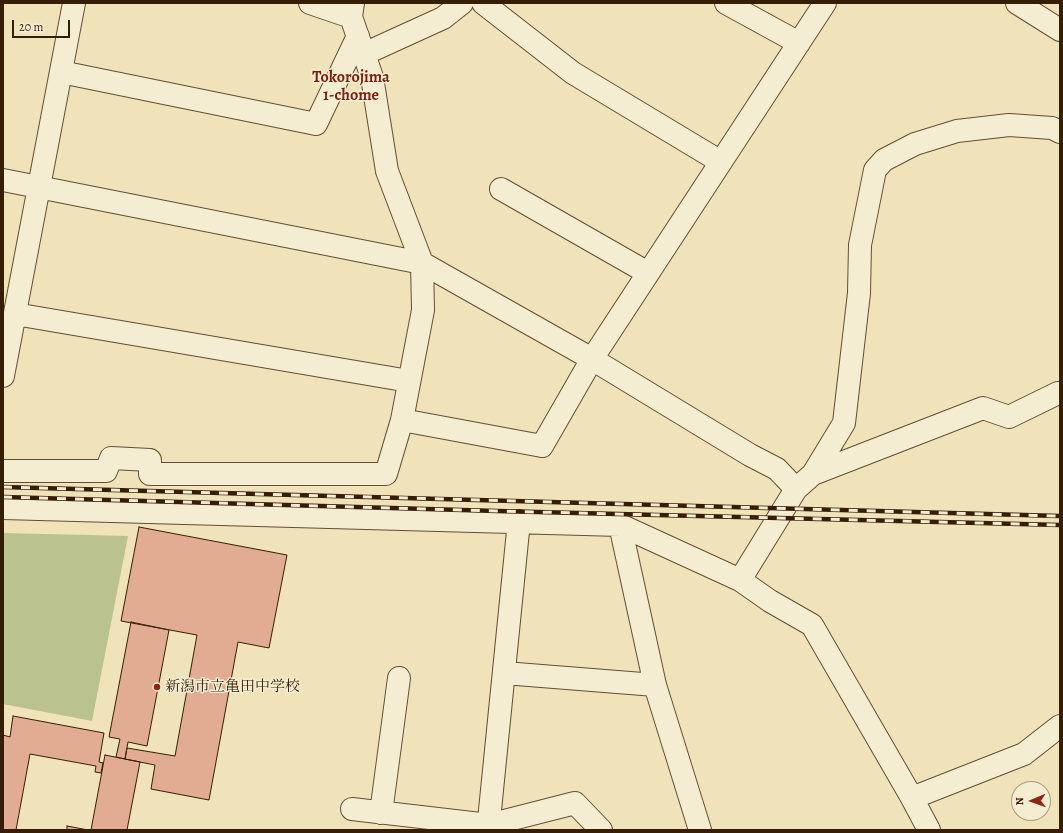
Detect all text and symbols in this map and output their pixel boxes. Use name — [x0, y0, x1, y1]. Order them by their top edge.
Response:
scale bar — [14, 12, 72, 38]
text: 20 m — [19, 19, 43, 35]
district label: Tokorojima 1-chome — [312, 68, 390, 106]
place label: 新潟市立亀田中学校 — [165, 678, 300, 696]
marker: 新潟市立亀田中学校 — [152, 682, 162, 692]
north arrow — [1011, 781, 1051, 821]
text: N — [1012, 797, 1027, 806]

